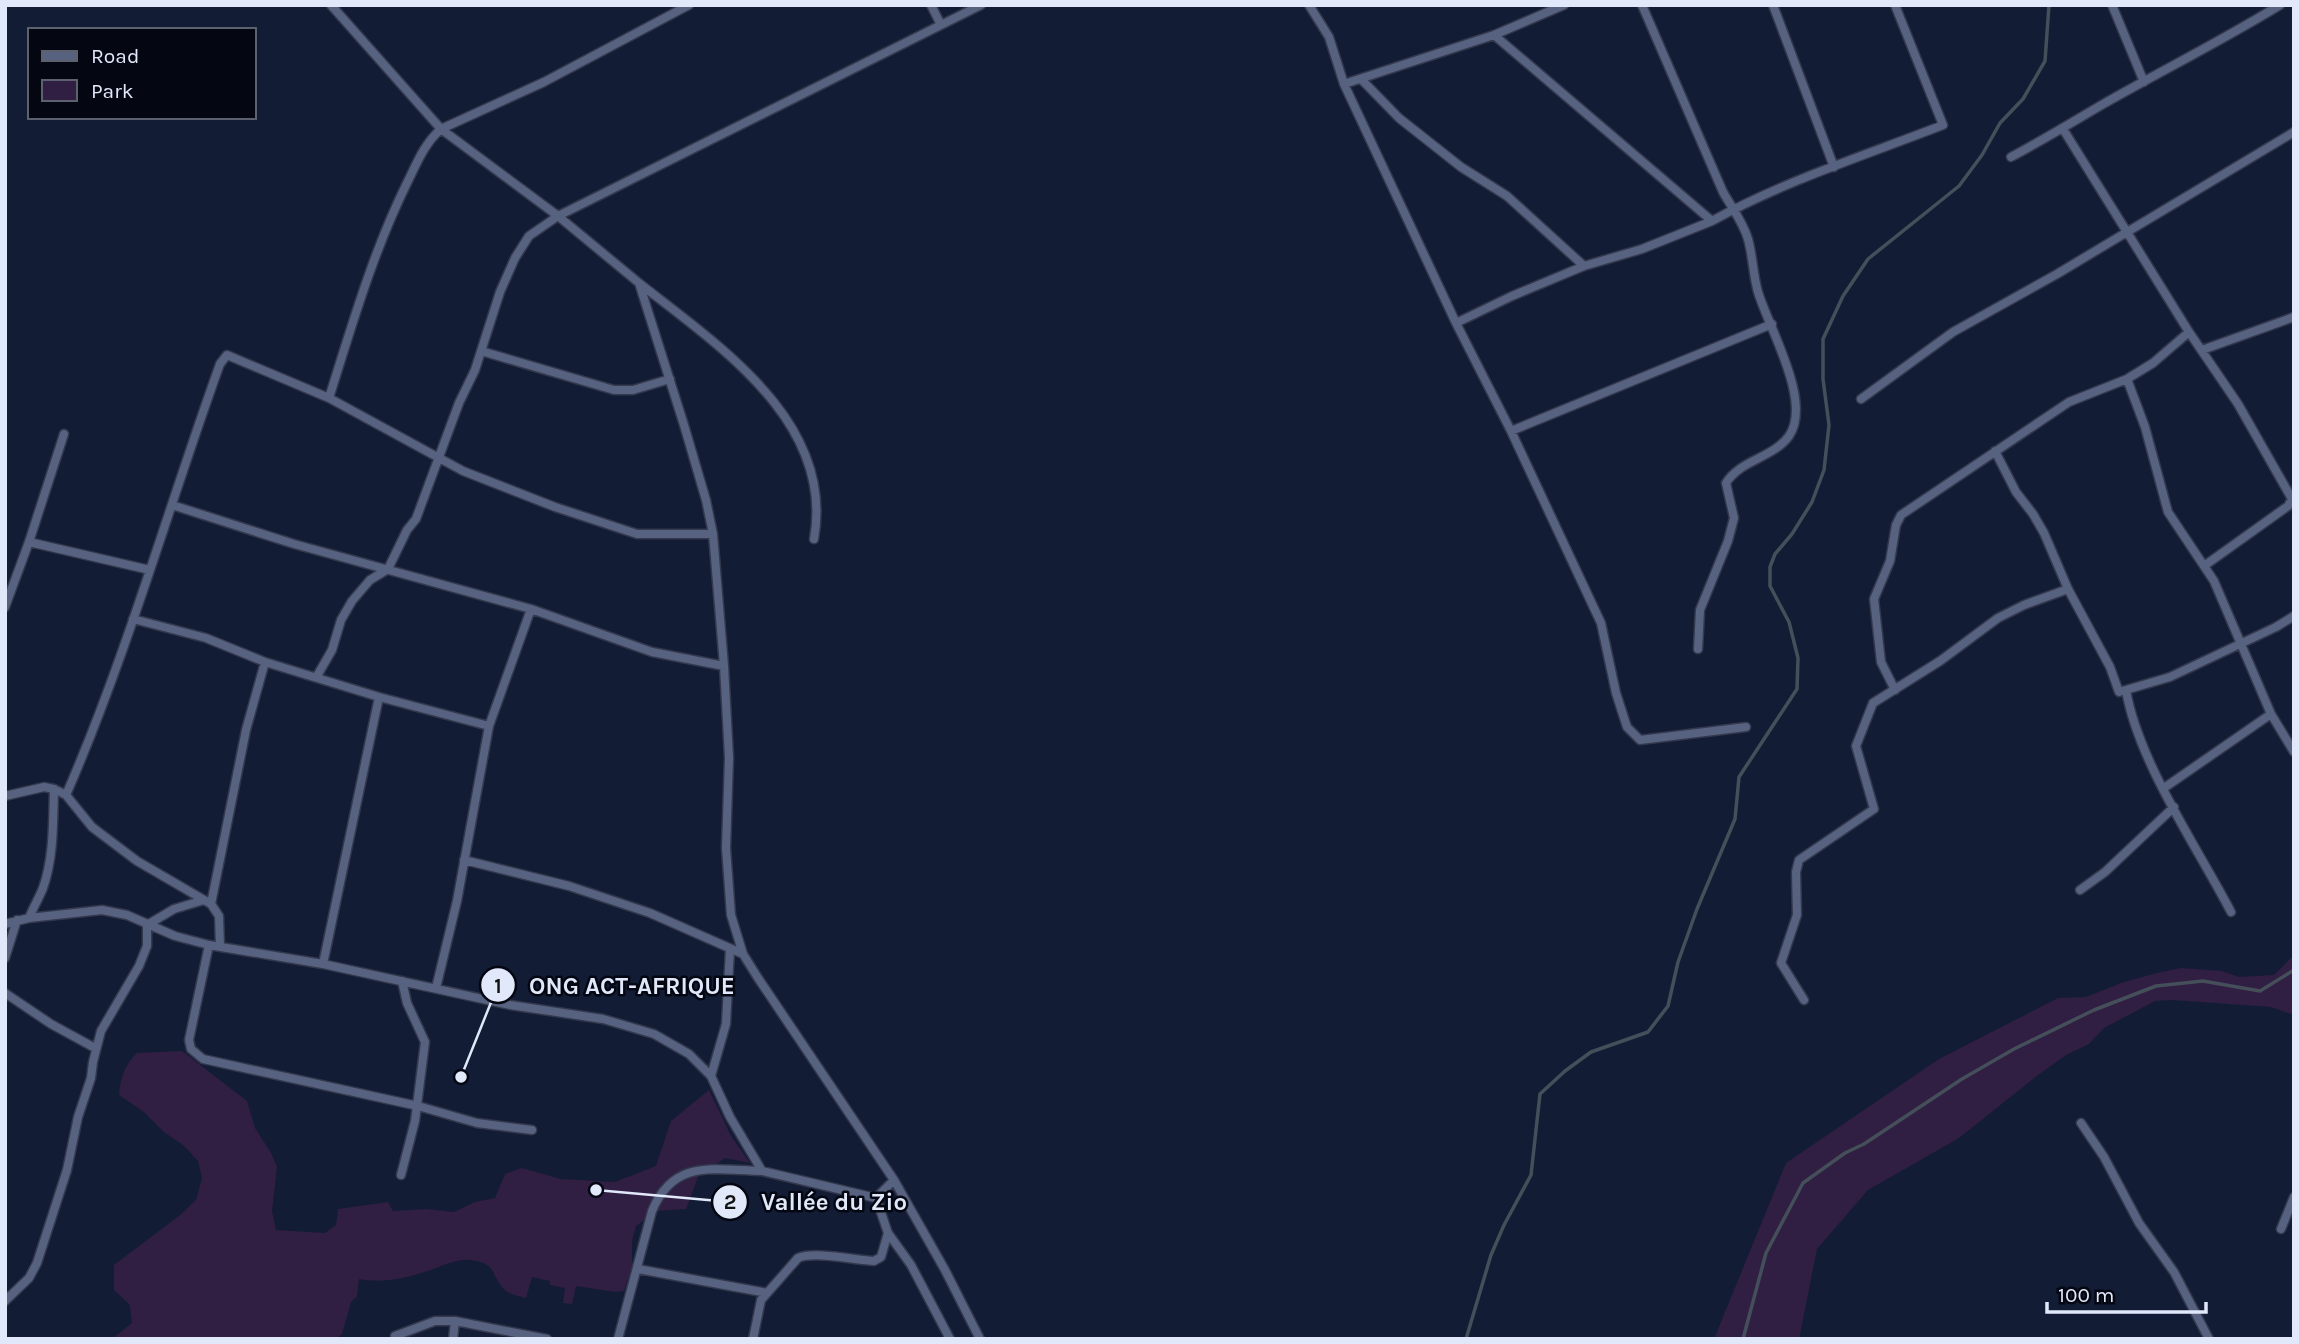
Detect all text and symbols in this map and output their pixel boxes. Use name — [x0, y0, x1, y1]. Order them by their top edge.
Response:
legend — [28, 28, 256, 119]
text: Road — [91, 44, 139, 68]
text: Park — [91, 79, 134, 103]
callout: ONG ACT-AFRIQUE — [480, 963, 749, 1008]
text: ONG ACT-AFRIQUE — [529, 972, 735, 1000]
text: 1 — [494, 974, 502, 998]
callout: Vallée du Zio — [712, 1179, 921, 1224]
text: Vallée du Zio — [761, 1188, 907, 1216]
text: 2 — [724, 1190, 736, 1214]
scale bar — [2047, 1270, 2206, 1314]
text: 100 m — [2058, 1283, 2115, 1307]

